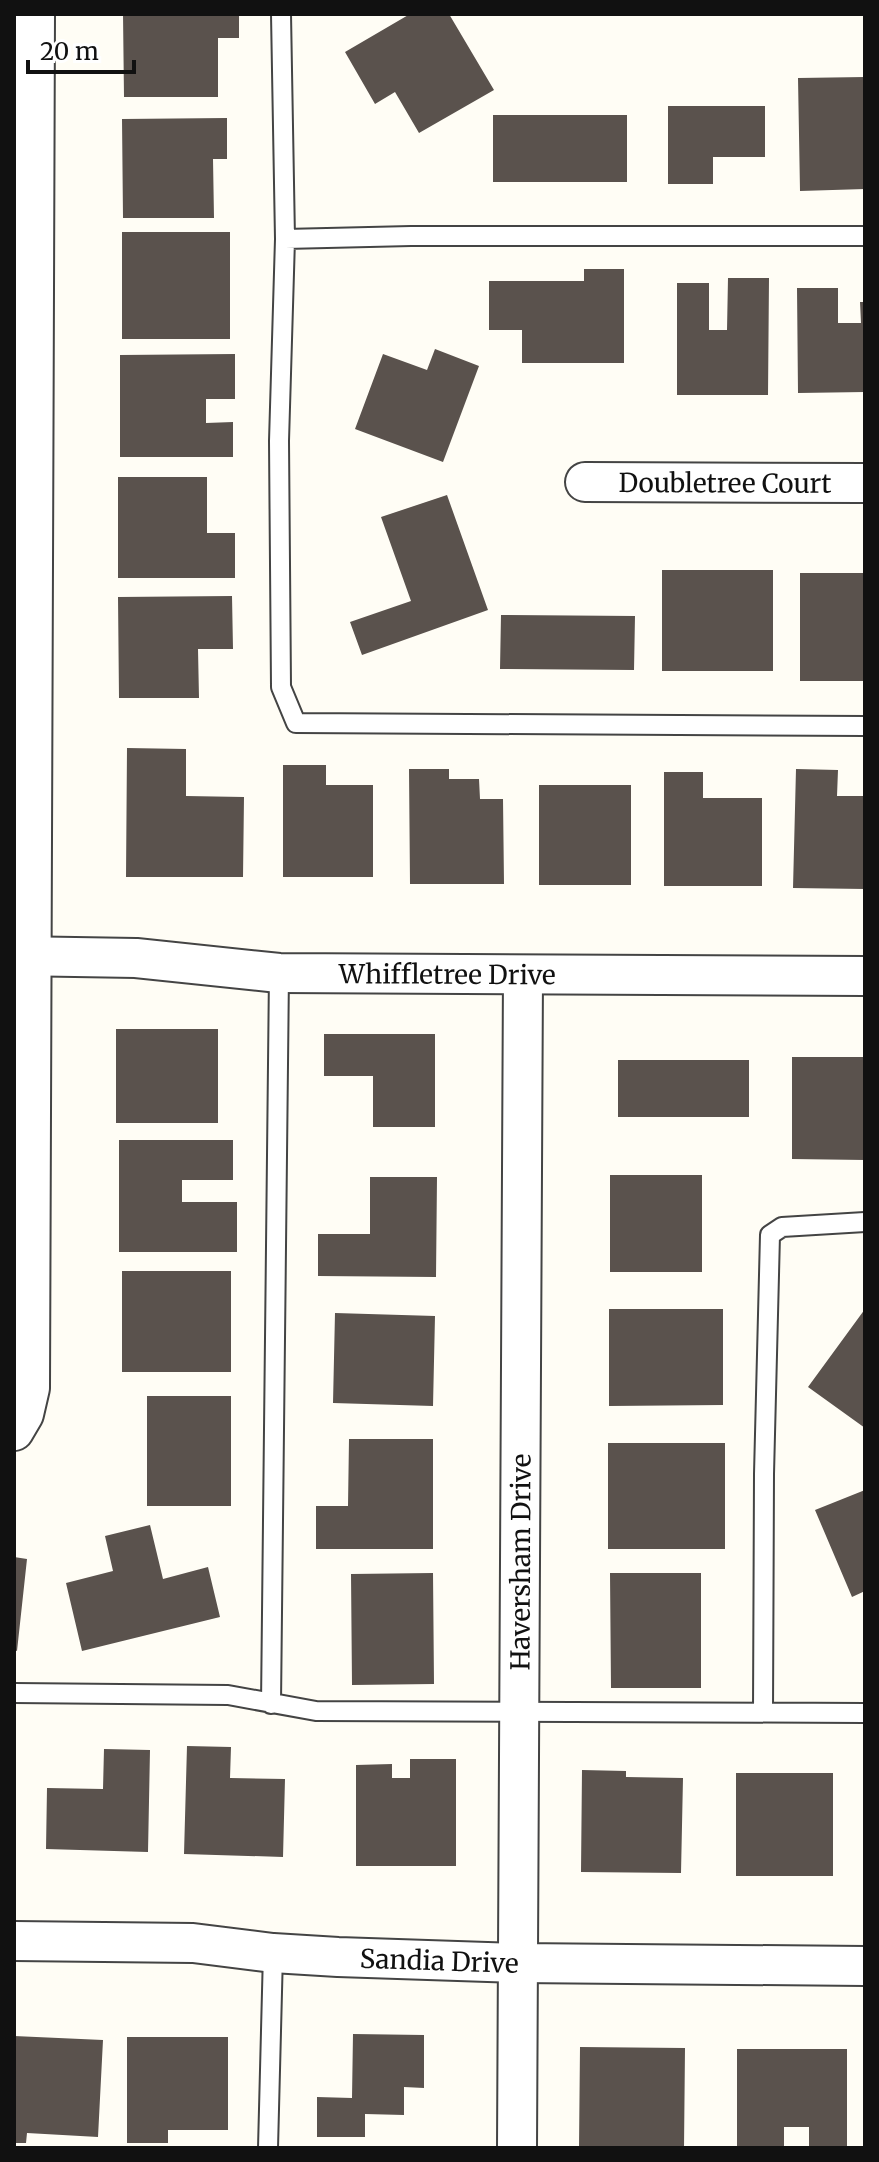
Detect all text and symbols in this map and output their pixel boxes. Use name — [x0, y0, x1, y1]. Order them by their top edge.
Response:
scale bar — [28, 24, 134, 74]
text: 20 m — [40, 36, 99, 67]
street label: Doubletree Court — [618, 466, 832, 499]
street label: Whiffletree Drive — [338, 957, 556, 991]
street label: Haversham Drive — [503, 1454, 537, 1670]
street label: Sandia Drive — [359, 1941, 519, 1980]

